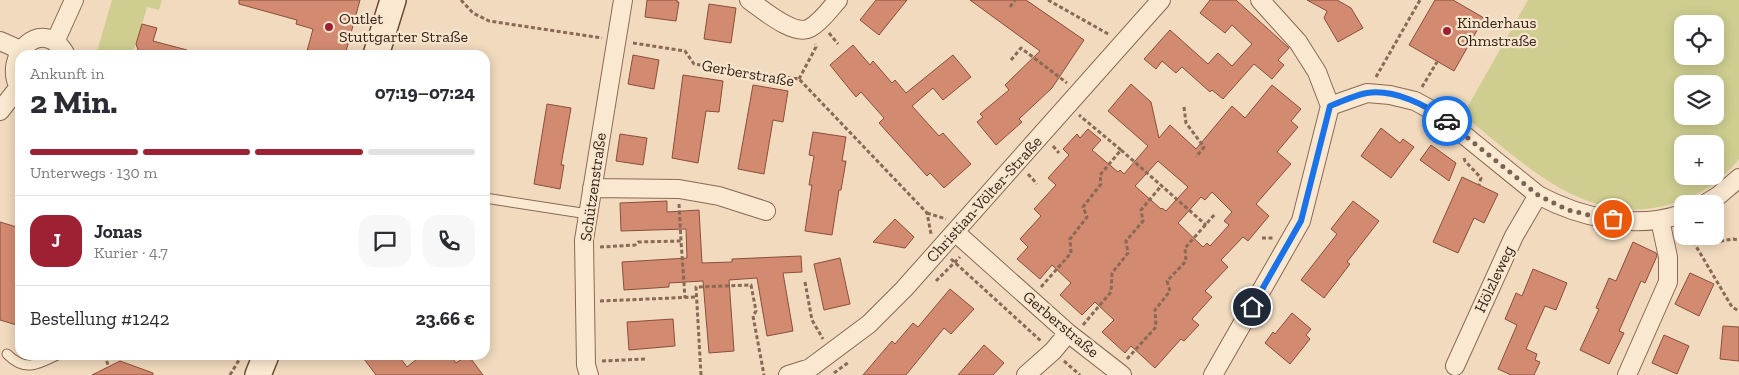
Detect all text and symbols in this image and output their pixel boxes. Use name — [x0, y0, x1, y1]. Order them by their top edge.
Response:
place label: Outlet Stuttgarter Straße — [339, 9, 468, 46]
place label: Kinderhaus Ohmstraße — [1457, 13, 1537, 50]
map controls — [1674, 15, 1724, 245]
button: locate — [1674, 15, 1724, 65]
marker: Outlet Stuttgarter Straße — [323, 21, 335, 33]
marker: Kinderhaus Ohmstraße — [1441, 25, 1453, 37]
street label: Gerberstraße — [700, 56, 796, 90]
text: Ankunft in — [30, 64, 104, 83]
button: layers — [1674, 75, 1724, 125]
text: 07:19–07:24 — [375, 81, 475, 104]
text: 2 Min. — [30, 83, 118, 121]
courier — [1422, 96, 1472, 146]
icon: car — [1433, 107, 1461, 135]
street label: Schützenstraße — [576, 132, 610, 242]
street label: Christian-Völter-Straße — [922, 132, 1046, 266]
button: + — [1674, 135, 1724, 185]
text: Unterwegs · 130 m — [30, 163, 157, 182]
button: − — [1674, 195, 1724, 245]
pin — [1592, 198, 1634, 240]
icon: bag — [1599, 205, 1627, 233]
button: chat — [359, 215, 411, 267]
button: phone — [423, 215, 475, 267]
text: Jonas — [94, 220, 142, 243]
text: J — [51, 229, 61, 252]
street label: Hölzleweg — [1470, 242, 1518, 315]
text: Kurier · 4.7 — [94, 243, 168, 262]
pin — [1231, 286, 1273, 328]
street label: Gerberstraße — [1019, 287, 1103, 361]
icon: home — [1238, 293, 1266, 321]
text: Bestellung #1242 — [30, 307, 169, 330]
text: 23.66 € — [415, 307, 475, 330]

